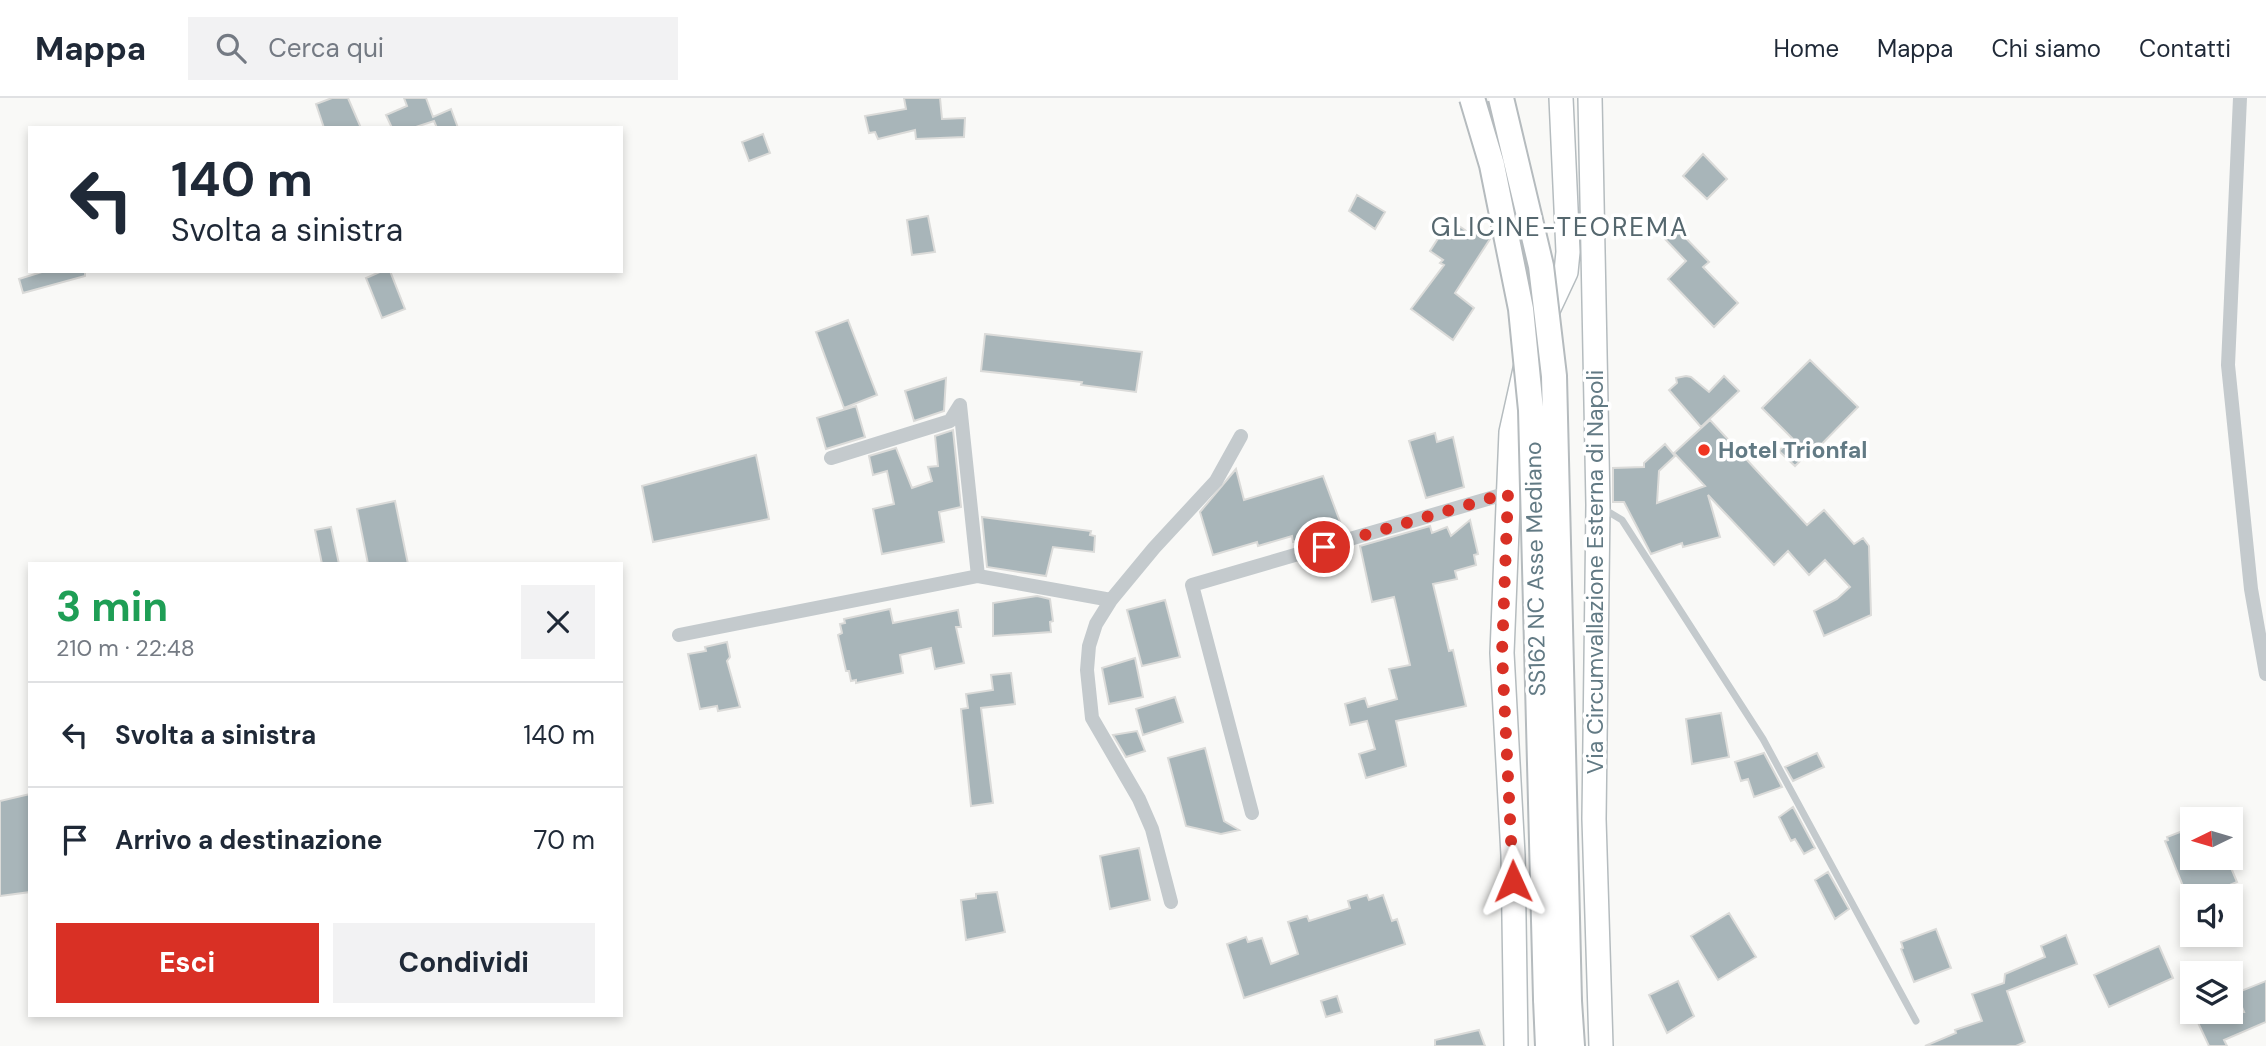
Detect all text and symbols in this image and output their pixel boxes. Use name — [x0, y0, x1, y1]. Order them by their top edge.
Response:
search box — [188, 17, 678, 80]
text: Mappa — [35, 27, 146, 70]
icon: search — [212, 29, 250, 67]
text: Cerca qui — [268, 31, 384, 65]
text: Home — [1773, 33, 1839, 64]
text: Mappa — [1877, 33, 1953, 64]
text: Chi siamo — [1991, 33, 2101, 64]
text: Contatti — [2139, 33, 2231, 64]
text: 140 m — [171, 147, 313, 211]
icon: left — [56, 154, 147, 245]
text: Svolta a sinistra — [171, 209, 403, 251]
district label: GLICINE-TEOREMA — [1431, 210, 1689, 244]
street label: Via Circumvallazione Esterna di Napoli — [1580, 370, 1610, 774]
place label: Hotel Trionfal — [1718, 435, 1867, 465]
street label: SS162 NC Asse Mediano — [1518, 441, 1552, 697]
marker: Hotel Trionfal — [1696, 442, 1712, 458]
pin — [1294, 517, 1354, 577]
icon: arrive — [1305, 528, 1343, 566]
text: 3 min — [56, 579, 168, 634]
button: close — [521, 585, 595, 659]
text: 210 m · 22:48 — [56, 633, 195, 663]
icon: left — [56, 716, 94, 754]
text: Svolta a sinistra — [115, 718, 316, 752]
text: 140 m — [523, 718, 595, 752]
north arrow — [2180, 807, 2244, 870]
map controls — [2180, 807, 2243, 1024]
icon: arrive — [56, 821, 94, 859]
text: Arrivo a destinazione — [115, 823, 382, 857]
text: 70 m — [534, 823, 595, 857]
position arrow — [1476, 844, 1550, 918]
button: sound — [2180, 884, 2243, 947]
button: Esci — [56, 923, 319, 1003]
button: Condividi — [333, 923, 595, 1003]
button: layers — [2180, 961, 2243, 1024]

